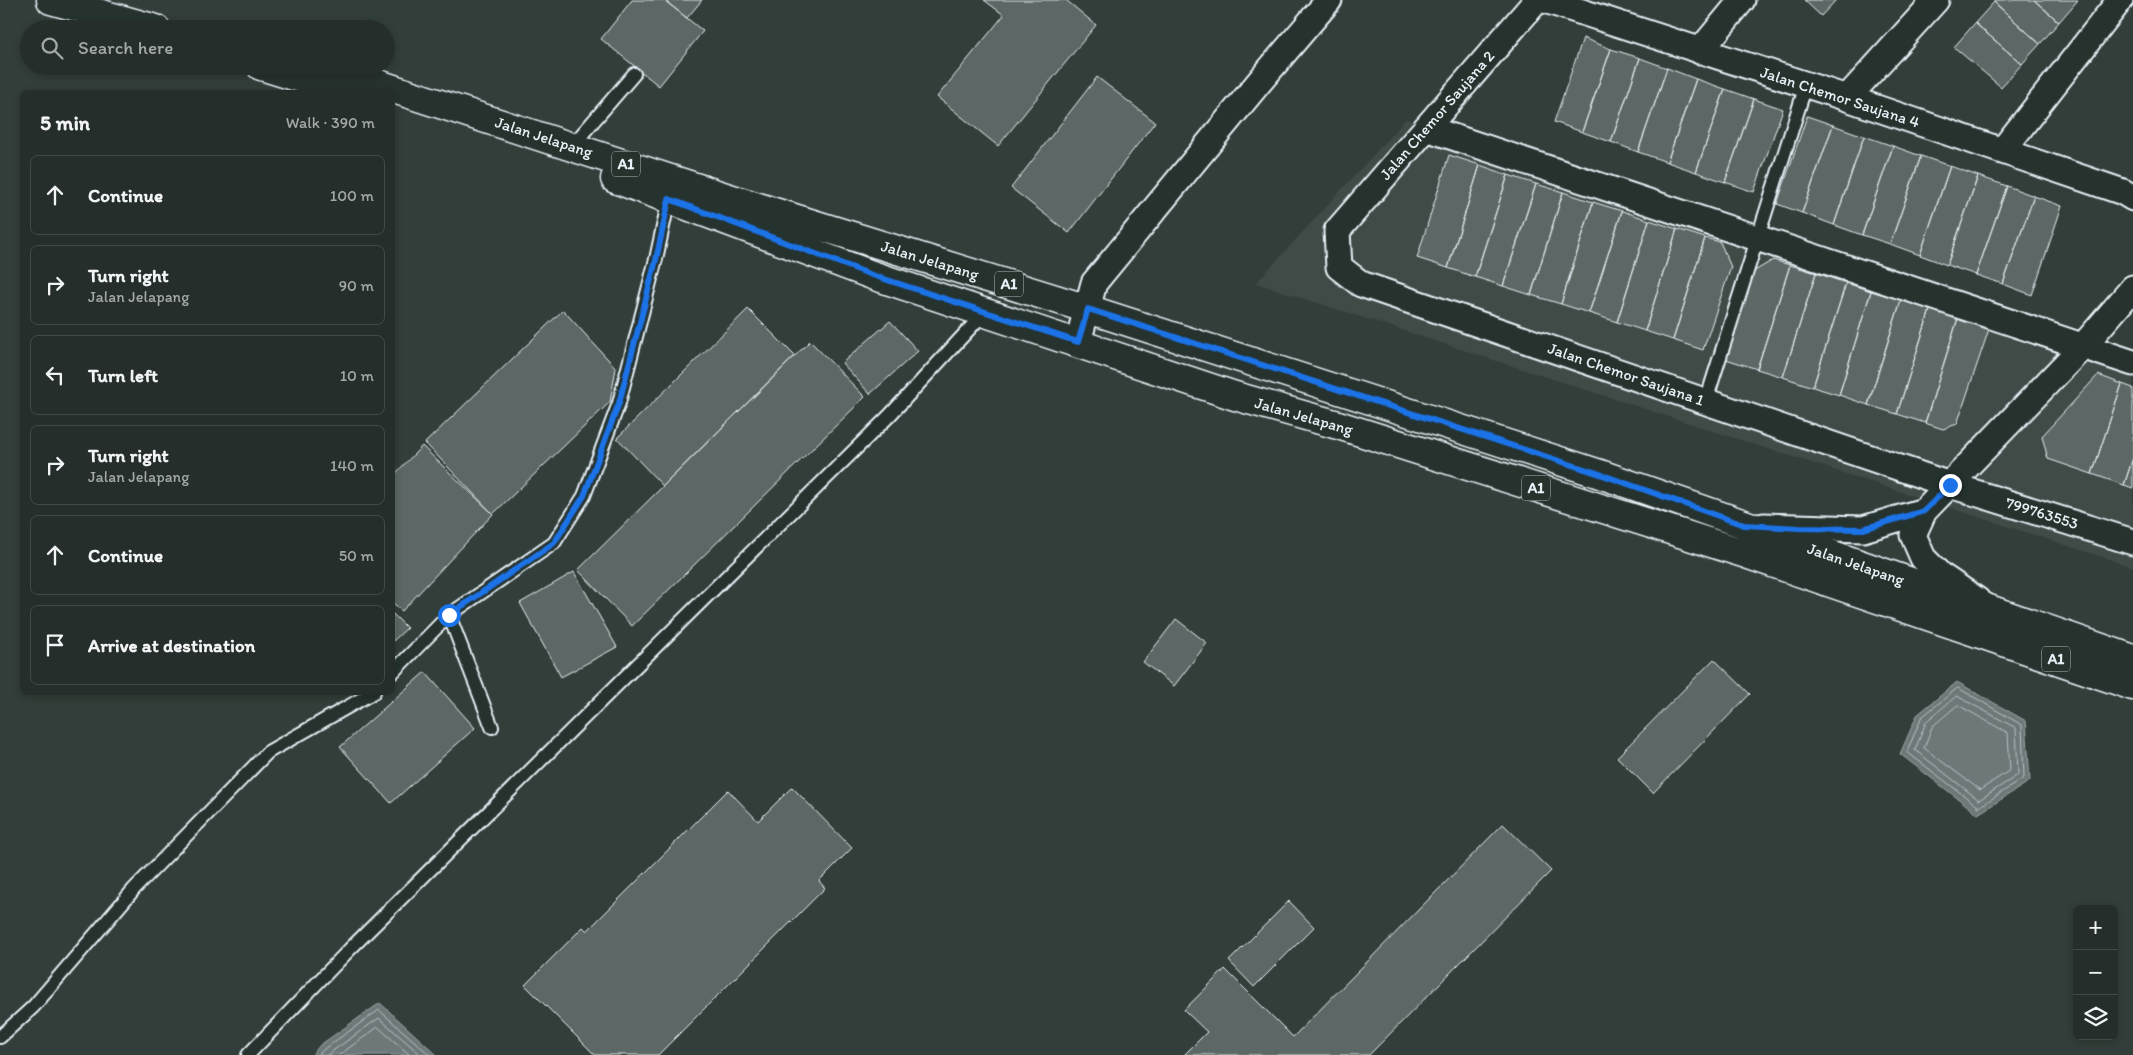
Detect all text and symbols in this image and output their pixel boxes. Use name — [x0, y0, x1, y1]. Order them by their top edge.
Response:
search box — [20, 20, 395, 75]
icon: search — [38, 34, 66, 62]
text: Search here — [78, 36, 173, 59]
street label: Jalan Chemor Saujana 2 — [1376, 46, 1499, 184]
street label: Jalan Chemor Saujana 4 — [1758, 62, 1922, 132]
text: 5 min — [40, 110, 90, 135]
street label: Jalan Jelapang — [493, 112, 596, 162]
text: Walk · 390 m — [286, 113, 375, 132]
road number: A1 — [612, 152, 640, 176]
icon: ahead — [41, 181, 69, 209]
text: Continue — [88, 184, 163, 207]
text: 100 m — [330, 186, 374, 205]
street label: Jalan Jelapang — [879, 236, 982, 284]
text: Turn right — [88, 264, 169, 287]
icon: right — [41, 271, 69, 299]
road number: A1 — [995, 272, 1023, 296]
text: 90 m — [339, 276, 374, 295]
text: Jalan Jelapang — [88, 287, 189, 306]
street label: Jalan Chemor Saujana 1 — [1545, 338, 1707, 410]
icon: left — [41, 361, 69, 389]
text: Turn left — [88, 364, 158, 387]
text: 10 m — [340, 366, 374, 385]
street label: Jalan Jelapang — [1253, 393, 1356, 439]
text: Turn right — [88, 444, 169, 467]
icon: right — [41, 451, 69, 479]
text: 140 m — [330, 456, 374, 475]
text: Jalan Jelapang — [88, 467, 189, 486]
route end — [1939, 474, 1962, 497]
road number: A1 — [1522, 476, 1550, 500]
street label: 799763553 — [2003, 493, 2081, 533]
street label: Jalan Jelapang — [1805, 539, 1908, 590]
icon: ahead — [41, 541, 69, 569]
text: Continue — [88, 544, 163, 567]
text: 50 m — [339, 546, 374, 565]
route start — [438, 604, 461, 627]
icon: arrive — [41, 631, 69, 659]
text: Arrive at destination — [88, 634, 255, 657]
road number: A1 — [2042, 646, 2070, 672]
map controls — [2073, 905, 2118, 1040]
button: + — [2073, 905, 2118, 950]
button: − — [2073, 950, 2118, 995]
button: layers — [2073, 995, 2118, 1040]

